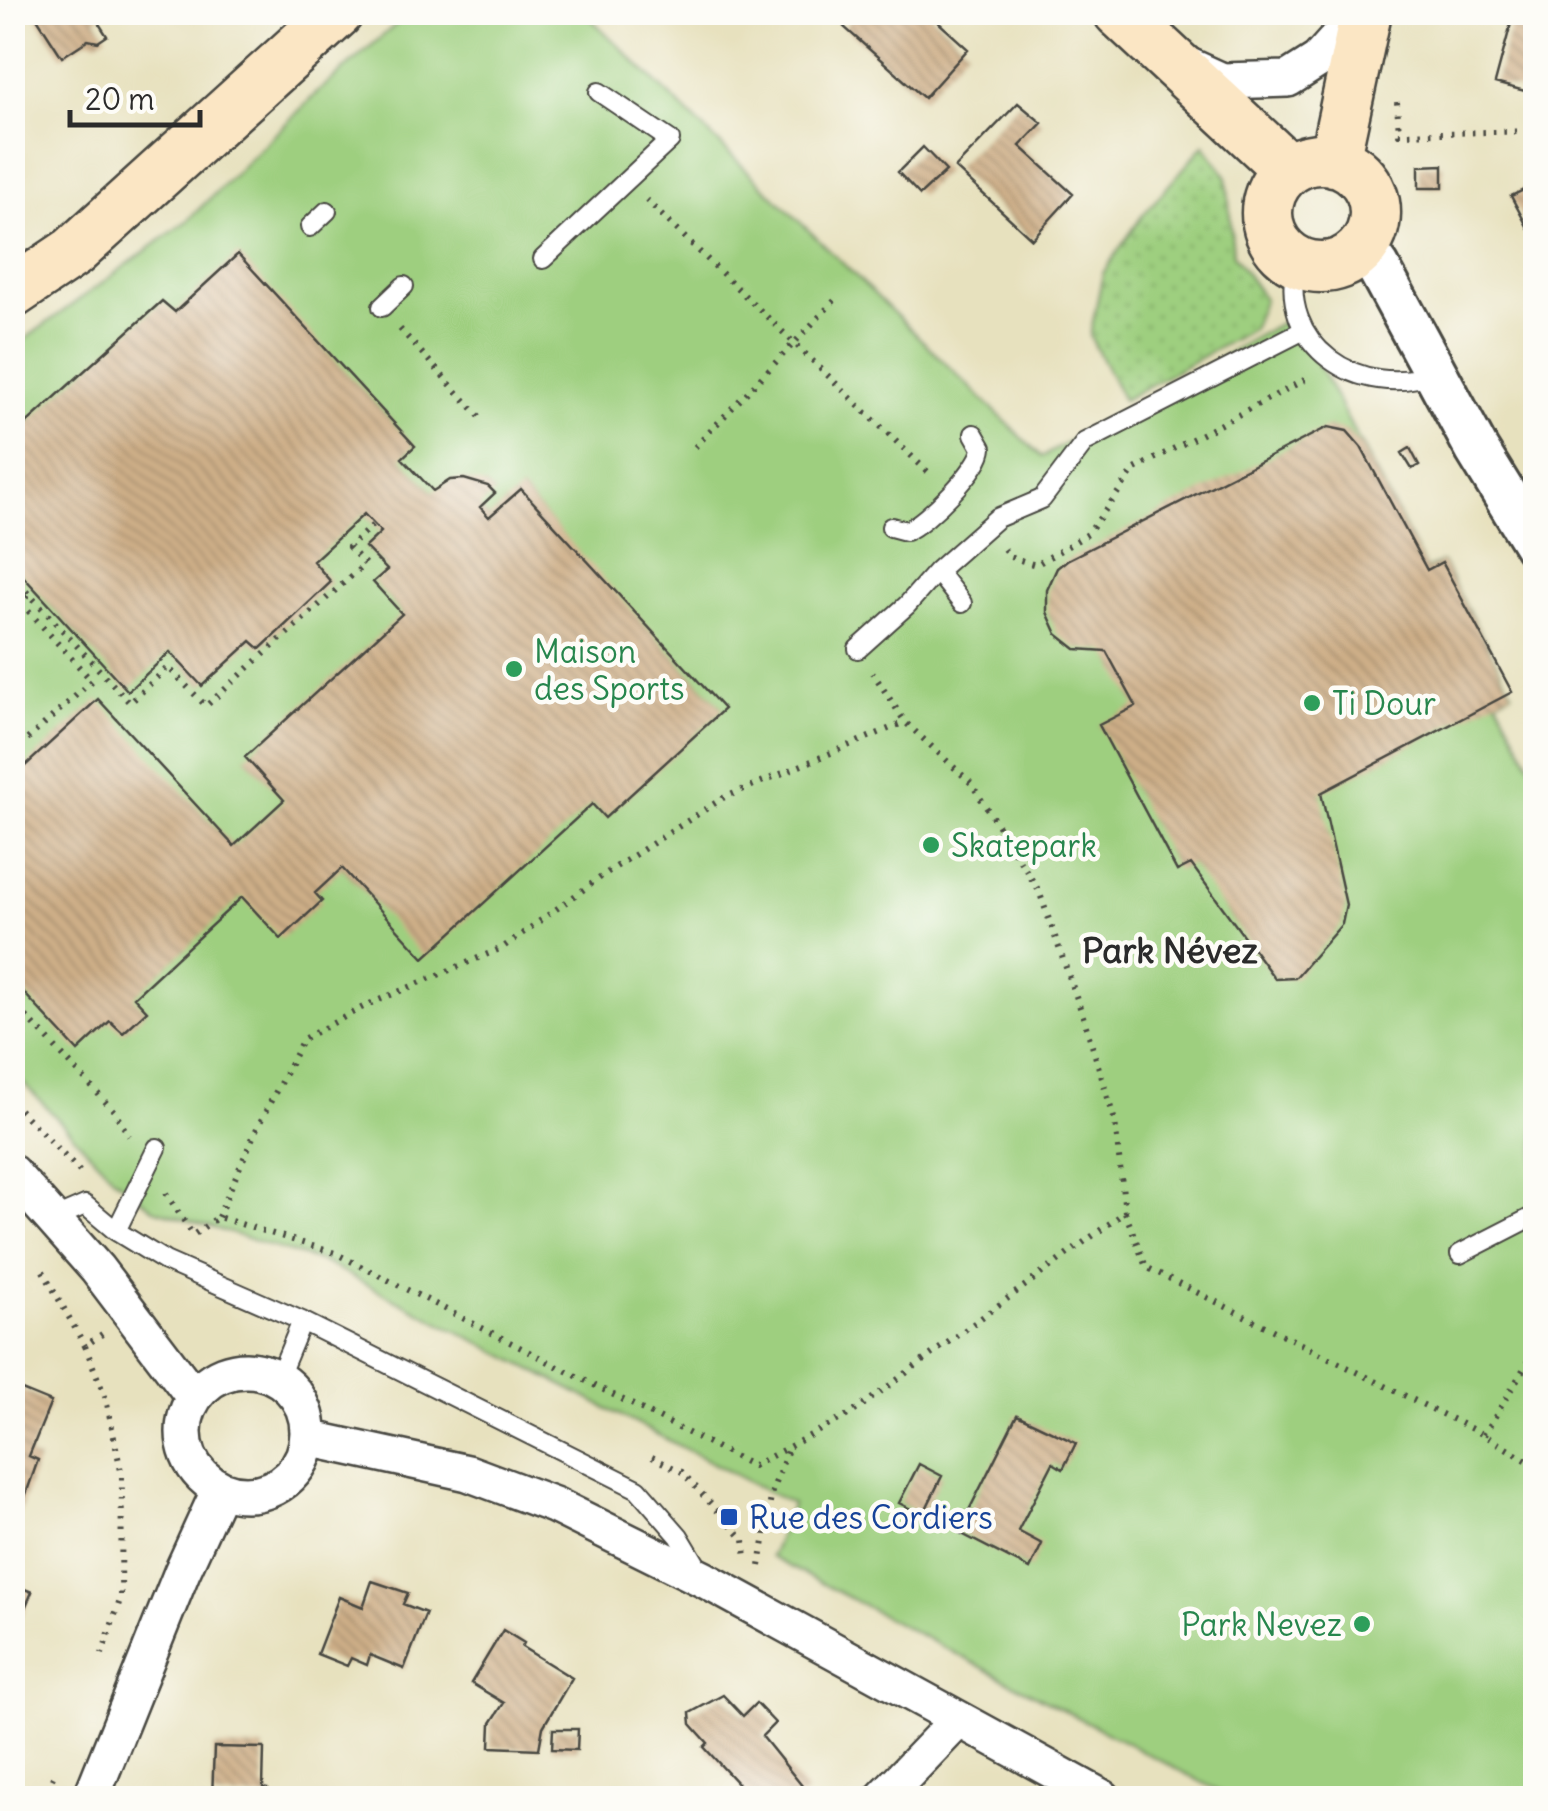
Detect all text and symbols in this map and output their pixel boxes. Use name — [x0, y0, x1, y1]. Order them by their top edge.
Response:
scale bar — [70, 65, 200, 127]
text: 20 m — [85, 80, 155, 118]
place label: Maison des Sports — [534, 631, 685, 709]
marker: Maison des Sports — [503, 658, 525, 680]
place label: Ti Dour — [1332, 683, 1436, 724]
marker: Ti Dour — [1301, 692, 1323, 714]
place label: Skatepark — [951, 825, 1097, 866]
marker: Skatepark — [920, 834, 942, 856]
district label: Park Névez — [1082, 928, 1258, 972]
place label: Rue des Cordiers — [749, 1497, 993, 1538]
marker: Rue des Cordiers — [718, 1506, 740, 1528]
place label: Park Nevez — [1181, 1604, 1342, 1645]
marker: Park Nevez — [1351, 1613, 1373, 1635]

